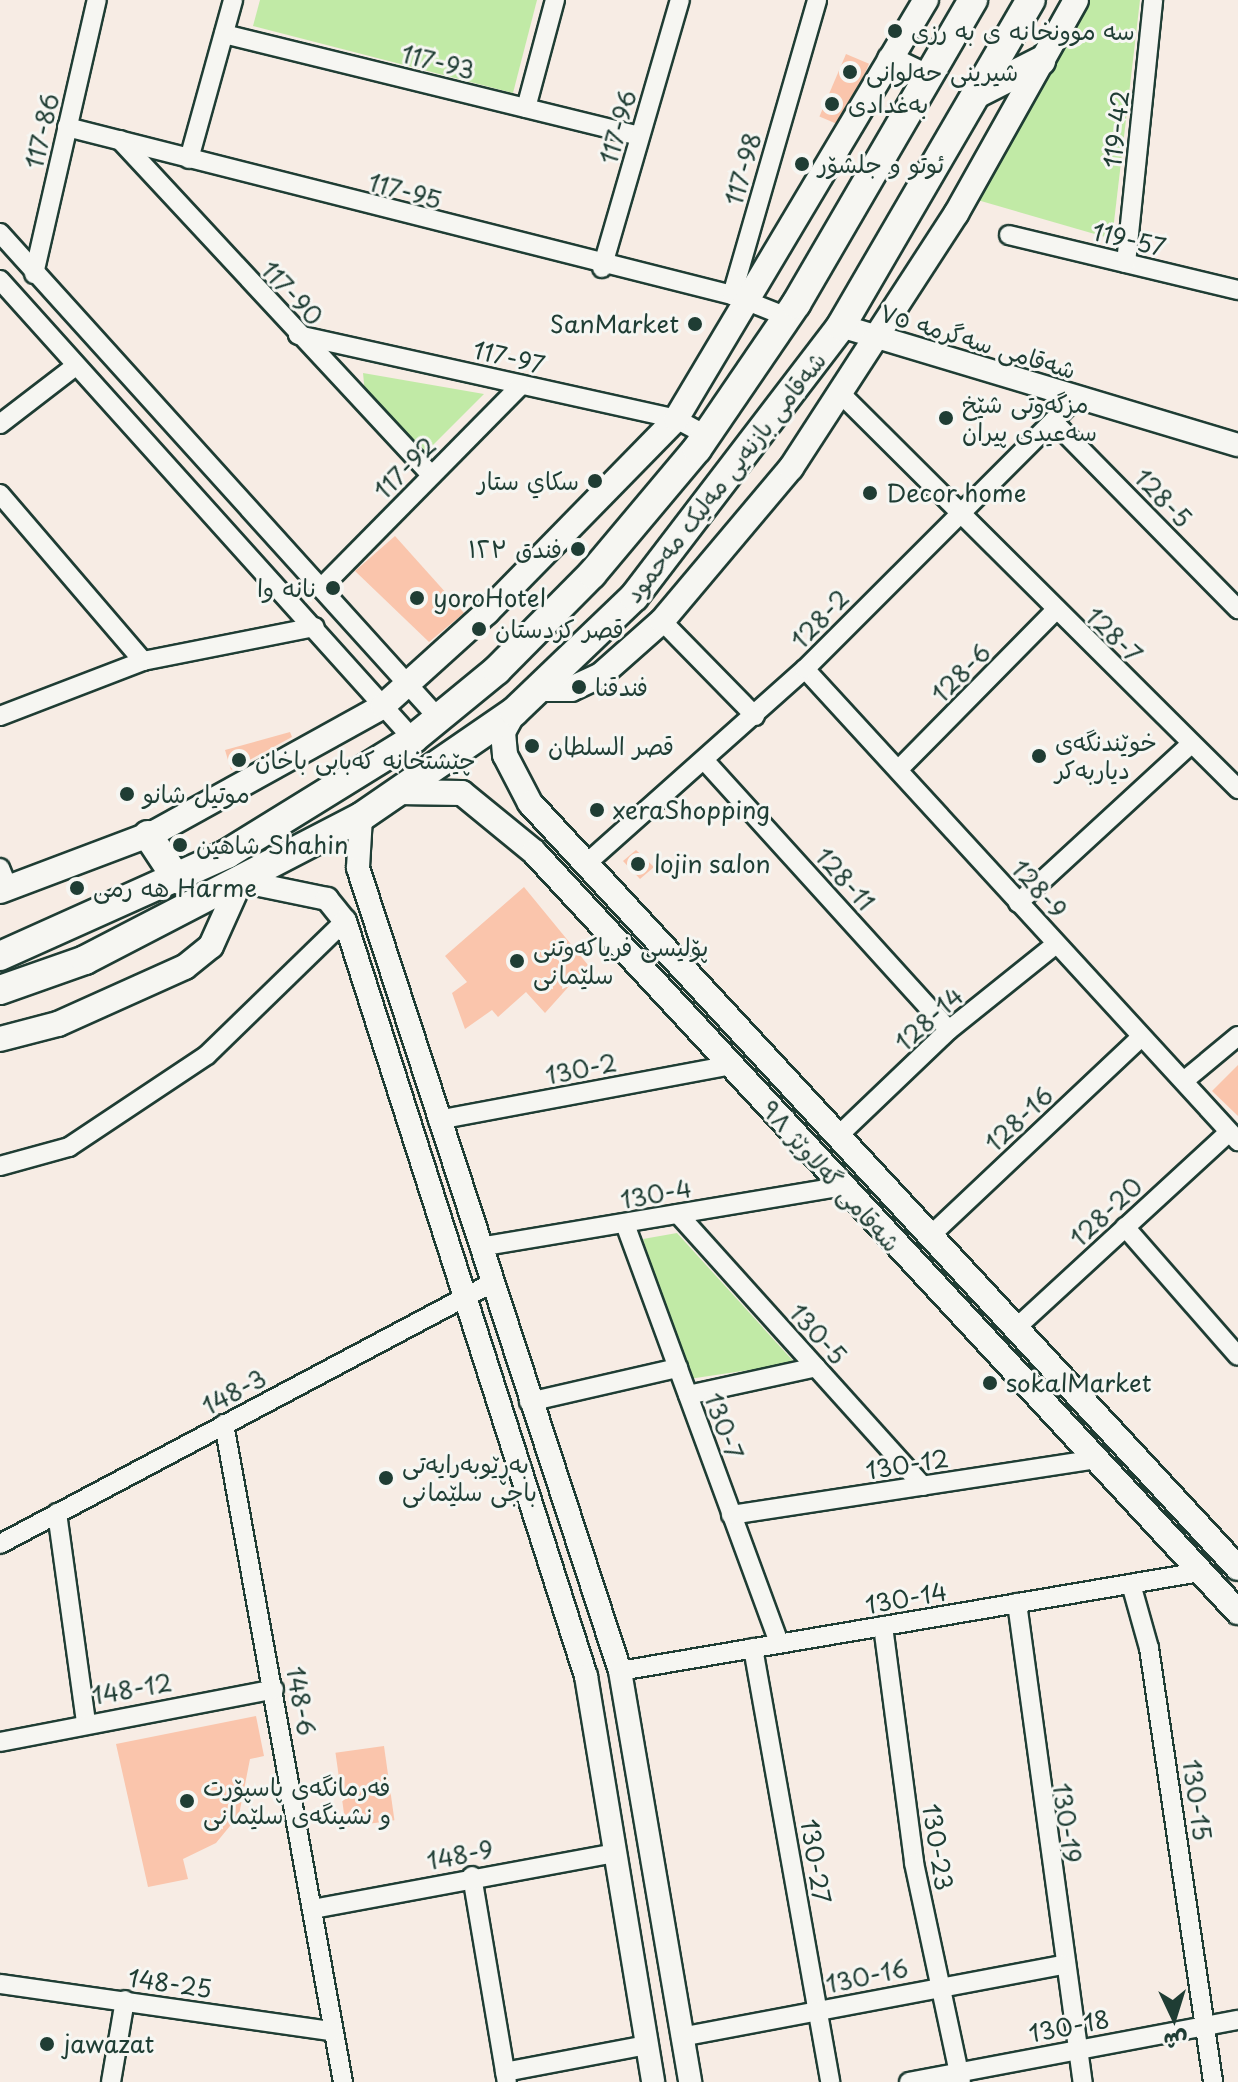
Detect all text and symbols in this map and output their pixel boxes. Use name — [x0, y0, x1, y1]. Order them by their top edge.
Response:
place label: سه موونخانه ی به رزی — [911, 17, 1135, 45]
marker: سه موونخانه ی به رزی — [886, 22, 904, 40]
street label: 117-93 — [398, 39, 478, 85]
place label: شیرینی ‌حەلوانی — [866, 58, 1018, 86]
marker: شیرینی ‌حەلوانی — [841, 63, 859, 81]
street label: 117-96 — [594, 87, 642, 167]
street label: 119-42 — [1098, 89, 1134, 169]
place label: بەغدادی — [848, 90, 929, 118]
street label: 117-86 — [19, 91, 65, 171]
marker: بەغدادی — [823, 95, 841, 113]
street label: 117-98 — [719, 129, 767, 209]
place label: ئوتو و جلشۆر — [818, 150, 944, 178]
marker: ئوتو و جلشۆر — [793, 155, 811, 173]
street label: 117-95 — [365, 167, 445, 215]
street label: 119-57 — [1089, 217, 1169, 261]
street label: 117-90 — [255, 255, 329, 331]
street label: شەقامی سەگرمە ٧٥ — [877, 297, 1079, 385]
place label: SanMarket — [550, 310, 679, 338]
marker: SanMarket — [686, 315, 704, 333]
street label: 117-97 — [470, 335, 548, 379]
street label: شەقامی بازنەیی مەلیک مەحمود — [618, 346, 832, 608]
place label: مزگەوتی شێخ سەعیدی پیران — [962, 390, 1097, 446]
marker: مزگەوتی شێخ سەعیدی پیران — [937, 409, 955, 427]
street label: 117-92 — [368, 431, 442, 505]
street label: 128-5 — [1128, 463, 1198, 533]
place label: سكاي ستار — [478, 467, 579, 495]
marker: سكاي ستار — [586, 472, 604, 490]
place label: Decor home — [886, 479, 1026, 507]
marker: Decor home — [861, 484, 879, 502]
place label: فندق ١٢٣ — [468, 535, 562, 563]
marker: فندق ١٢٣ — [569, 540, 587, 558]
place label: نانه وا — [257, 574, 317, 602]
marker: نانه وا — [324, 579, 342, 597]
place label: yoroHotel — [433, 584, 546, 612]
street label: 128-2 — [785, 584, 855, 654]
marker: yoroHotel — [408, 589, 426, 607]
street label: 128-7 — [1080, 601, 1148, 669]
place label: قصر كردستان — [495, 615, 624, 643]
marker: قصر كردستان — [470, 620, 488, 638]
street label: 128-6 — [926, 638, 996, 708]
place label: فندقنا — [595, 673, 648, 701]
marker: فندقنا — [570, 678, 588, 696]
place label: خوێندنگەی دیاربەکر — [1055, 728, 1157, 784]
place label: قصر السلطان — [548, 732, 674, 760]
marker: قصر السلطان — [523, 737, 541, 755]
place label: چێشتخانە کەبابی باخان — [255, 746, 476, 774]
marker: خوێندنگەی دیاربەکر — [1030, 747, 1048, 765]
marker: چێشتخانە کەبابی باخان — [230, 751, 248, 769]
place label: موتيل شانو — [143, 780, 250, 808]
marker: موتيل شانو — [118, 785, 136, 803]
place label: xeraShopping — [613, 796, 770, 824]
marker: xeraShopping — [588, 801, 606, 819]
place label: شاهین Shahin — [196, 831, 348, 859]
marker: شاهین Shahin — [171, 836, 189, 854]
street label: 128-11 — [809, 842, 881, 916]
place label: lojin salon — [654, 850, 771, 878]
street label: 128-9 — [1005, 854, 1073, 924]
marker: lojin salon — [629, 855, 647, 873]
place label: هه رمی Harme — [93, 874, 257, 902]
marker: هه رمی Harme — [68, 879, 86, 897]
place label: پۆلیسی فریاکەوتنی سلێمانی — [533, 933, 708, 989]
marker: پۆلیسی فریاکەوتنی سلێمانی — [508, 952, 526, 970]
street label: 128-14 — [889, 981, 969, 1057]
street label: 130-2 — [543, 1048, 619, 1090]
street label: 128-16 — [979, 1081, 1059, 1157]
street label: شەقامی گەلاوێژ ٩٨ — [756, 1095, 906, 1257]
street label: 128-20 — [1064, 1172, 1148, 1252]
street label: 130-4 — [618, 1174, 694, 1214]
street label: 130-5 — [783, 1298, 853, 1370]
street label: 148-3 — [197, 1363, 271, 1421]
place label: sokalMarket — [1006, 1369, 1152, 1397]
marker: sokalMarket — [981, 1374, 999, 1392]
street label: 130-7 — [699, 1389, 749, 1463]
street label: 130-12 — [863, 1443, 951, 1485]
place label: بەڕێوبەرایەتی باجی سلێمانی — [402, 1450, 537, 1506]
marker: بەڕێوبەرایەتی باجی سلێمانی — [377, 1469, 395, 1487]
street label: 130-14 — [863, 1577, 949, 1619]
street label: 148-6 — [281, 1664, 321, 1738]
street label: 148-12 — [90, 1668, 174, 1710]
street label: 130-15 — [1177, 1757, 1217, 1843]
place label: فەرمانگەی پاسپۆرت و نشینگەی سلێمانی — [203, 1773, 391, 1829]
street label: 130-19 — [1047, 1781, 1087, 1865]
marker: فەرمانگەی پاسپۆرت و نشینگەی سلێمانی — [178, 1792, 196, 1810]
street label: 130-23 — [917, 1801, 959, 1893]
street label: 130-27 — [795, 1817, 837, 1905]
street label: 148-9 — [424, 1834, 496, 1876]
street label: 130-16 — [823, 1953, 911, 1999]
street label: 148-25 — [126, 1963, 214, 2003]
north arrow — [1134, 1978, 1214, 2058]
street label: 130-18 — [1026, 2004, 1112, 2048]
text: ش — [1162, 2025, 1189, 2060]
place label: jawazat — [63, 2030, 154, 2058]
marker: jawazat — [38, 2035, 56, 2053]

